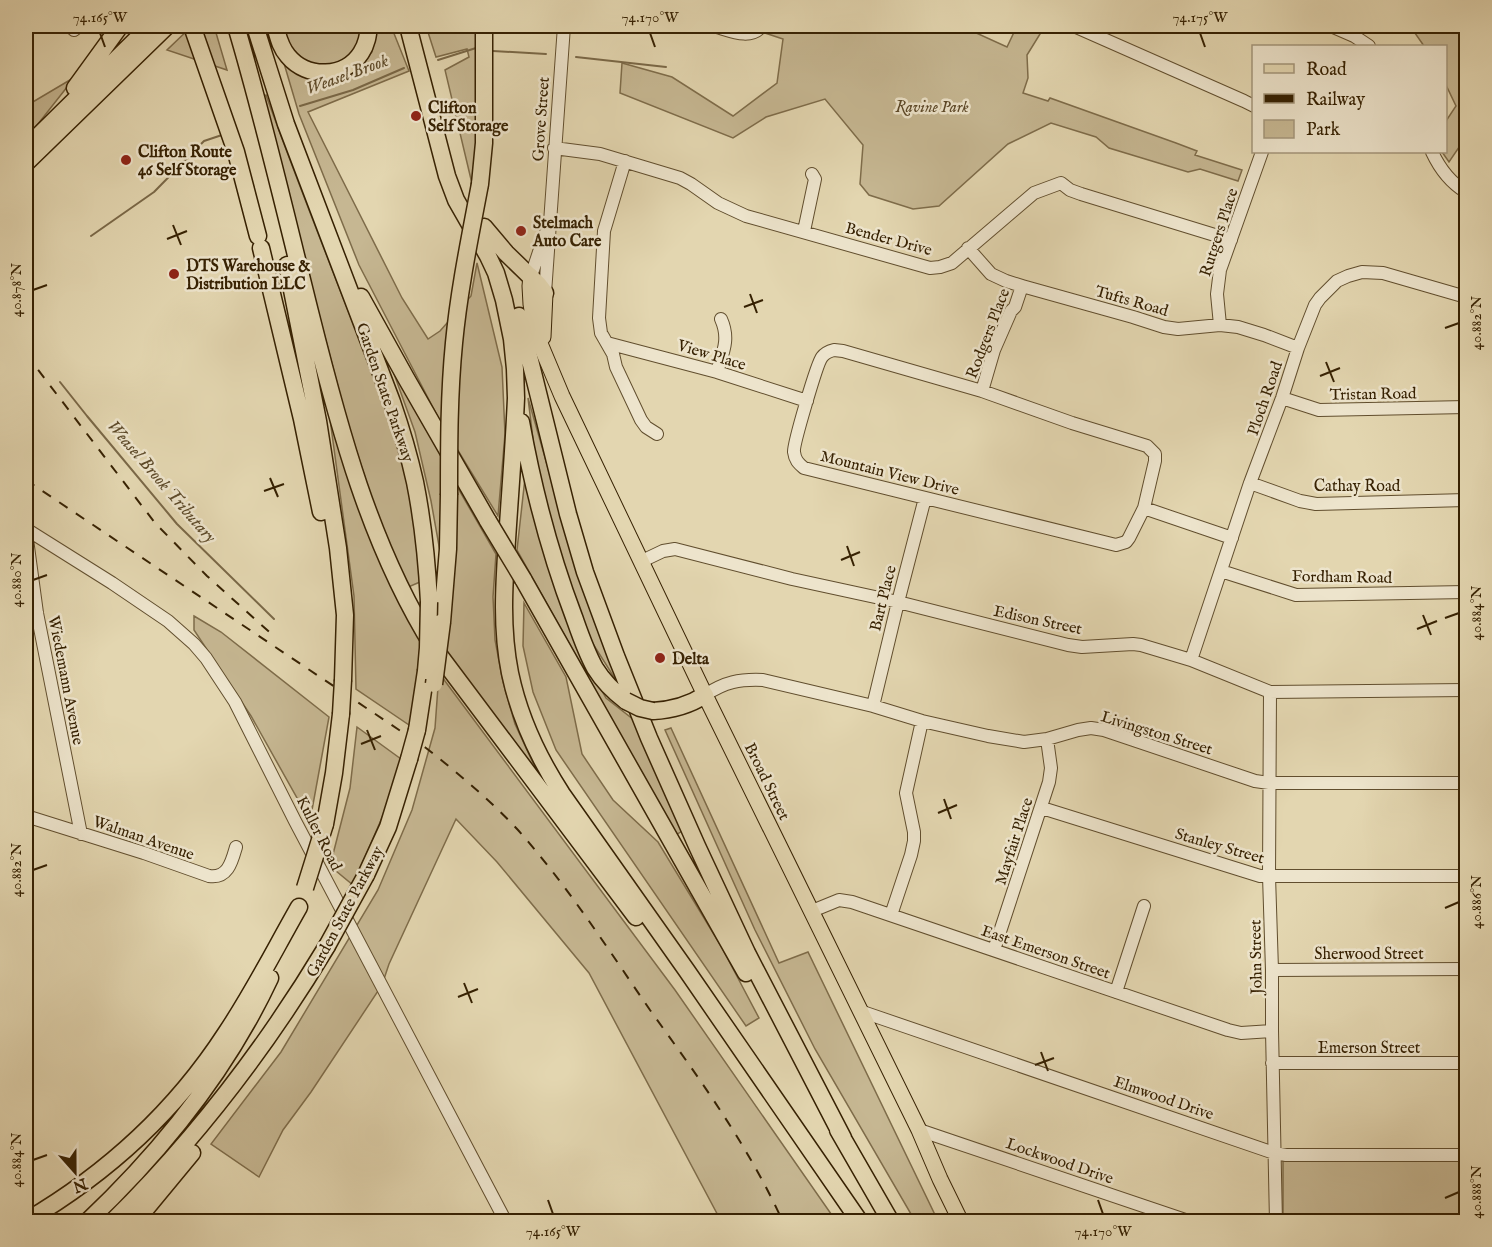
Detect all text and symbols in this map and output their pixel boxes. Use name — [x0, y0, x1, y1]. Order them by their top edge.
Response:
text: 74.165°W — [73, 8, 128, 27]
text: 74.170°W — [622, 8, 679, 27]
text: 74.175°W — [1173, 8, 1228, 27]
legend — [1252, 45, 1447, 153]
water label: Weasel Brook — [303, 50, 392, 101]
text: Road — [1306, 59, 1347, 82]
street label: Grove Street — [529, 76, 555, 162]
text: Railway — [1306, 89, 1365, 112]
park label: Ravine Park — [895, 98, 969, 118]
place label: Clifton Self Storage — [428, 99, 509, 137]
marker: Clifton Self Storage — [409, 109, 423, 123]
text: Park — [1306, 119, 1341, 142]
place label: Clifton Route 46 Self Storage — [138, 143, 237, 181]
marker: Clifton Route 46 Self Storage — [119, 153, 133, 167]
street label: Rutgers Place — [1196, 186, 1244, 279]
place label: Stelmach Auto Care — [532, 214, 602, 252]
street label: Bender Drive — [843, 219, 934, 261]
marker: Stelmach Auto Care — [514, 224, 528, 238]
place label: DTS Warehouse & Distribution LLC — [186, 257, 310, 295]
text: 40.878°N — [7, 263, 26, 317]
marker: DTS Warehouse & Distribution LLC — [167, 267, 181, 281]
street label: Tufts Road — [1093, 282, 1171, 322]
street label: Rodgers Place — [963, 286, 1015, 382]
text: 40.882°N — [1467, 296, 1486, 350]
street label: Garden State Parkway — [351, 320, 417, 465]
street label: View Place — [674, 336, 748, 376]
street label: Ploch Road — [1244, 358, 1288, 438]
street label: Tristan Road — [1329, 384, 1417, 406]
water label: Weasel Brook Tributary — [101, 416, 221, 548]
street label: Mountain View Drive — [818, 447, 961, 501]
street label: Cathay Road — [1314, 477, 1401, 497]
text: 40.880°N — [7, 553, 26, 607]
street label: Bart Place — [866, 563, 902, 633]
street label: Fordham Road — [1292, 567, 1393, 589]
text: 40.884°N — [1467, 586, 1486, 640]
street label: Edison Street — [992, 602, 1084, 640]
street label: Wiedemann Avenue — [43, 614, 87, 747]
place label: Delta — [672, 650, 710, 670]
marker: Delta — [653, 651, 667, 665]
street label: Livingston Street — [1098, 707, 1215, 761]
street label: Broad Street — [739, 740, 794, 824]
street label: Kuller Road — [291, 793, 346, 875]
street label: Mayfair Place — [991, 795, 1038, 888]
street label: Walman Avenue — [90, 812, 197, 866]
street label: Stanley Street — [1173, 825, 1267, 869]
text: 40.882°N — [7, 843, 26, 897]
street label: Garden State Parkway — [303, 843, 389, 981]
text: 40.886°N — [1467, 875, 1486, 929]
street label: John Street — [1246, 919, 1268, 997]
street label: East Emerson Street — [978, 921, 1113, 985]
street label: Sherwood Street — [1314, 945, 1424, 965]
street label: Emerson Street — [1318, 1039, 1421, 1059]
street label: Elmwood Drive — [1111, 1072, 1216, 1125]
text: 40.884°N — [7, 1133, 26, 1187]
street label: Lockwood Drive — [1003, 1134, 1116, 1190]
north arrow — [45, 1142, 105, 1202]
text: 40.888°N — [1467, 1165, 1486, 1219]
text: N — [69, 1172, 91, 1196]
text: 74.165°W — [526, 1222, 581, 1241]
text: 74.170°W — [1075, 1222, 1132, 1241]

